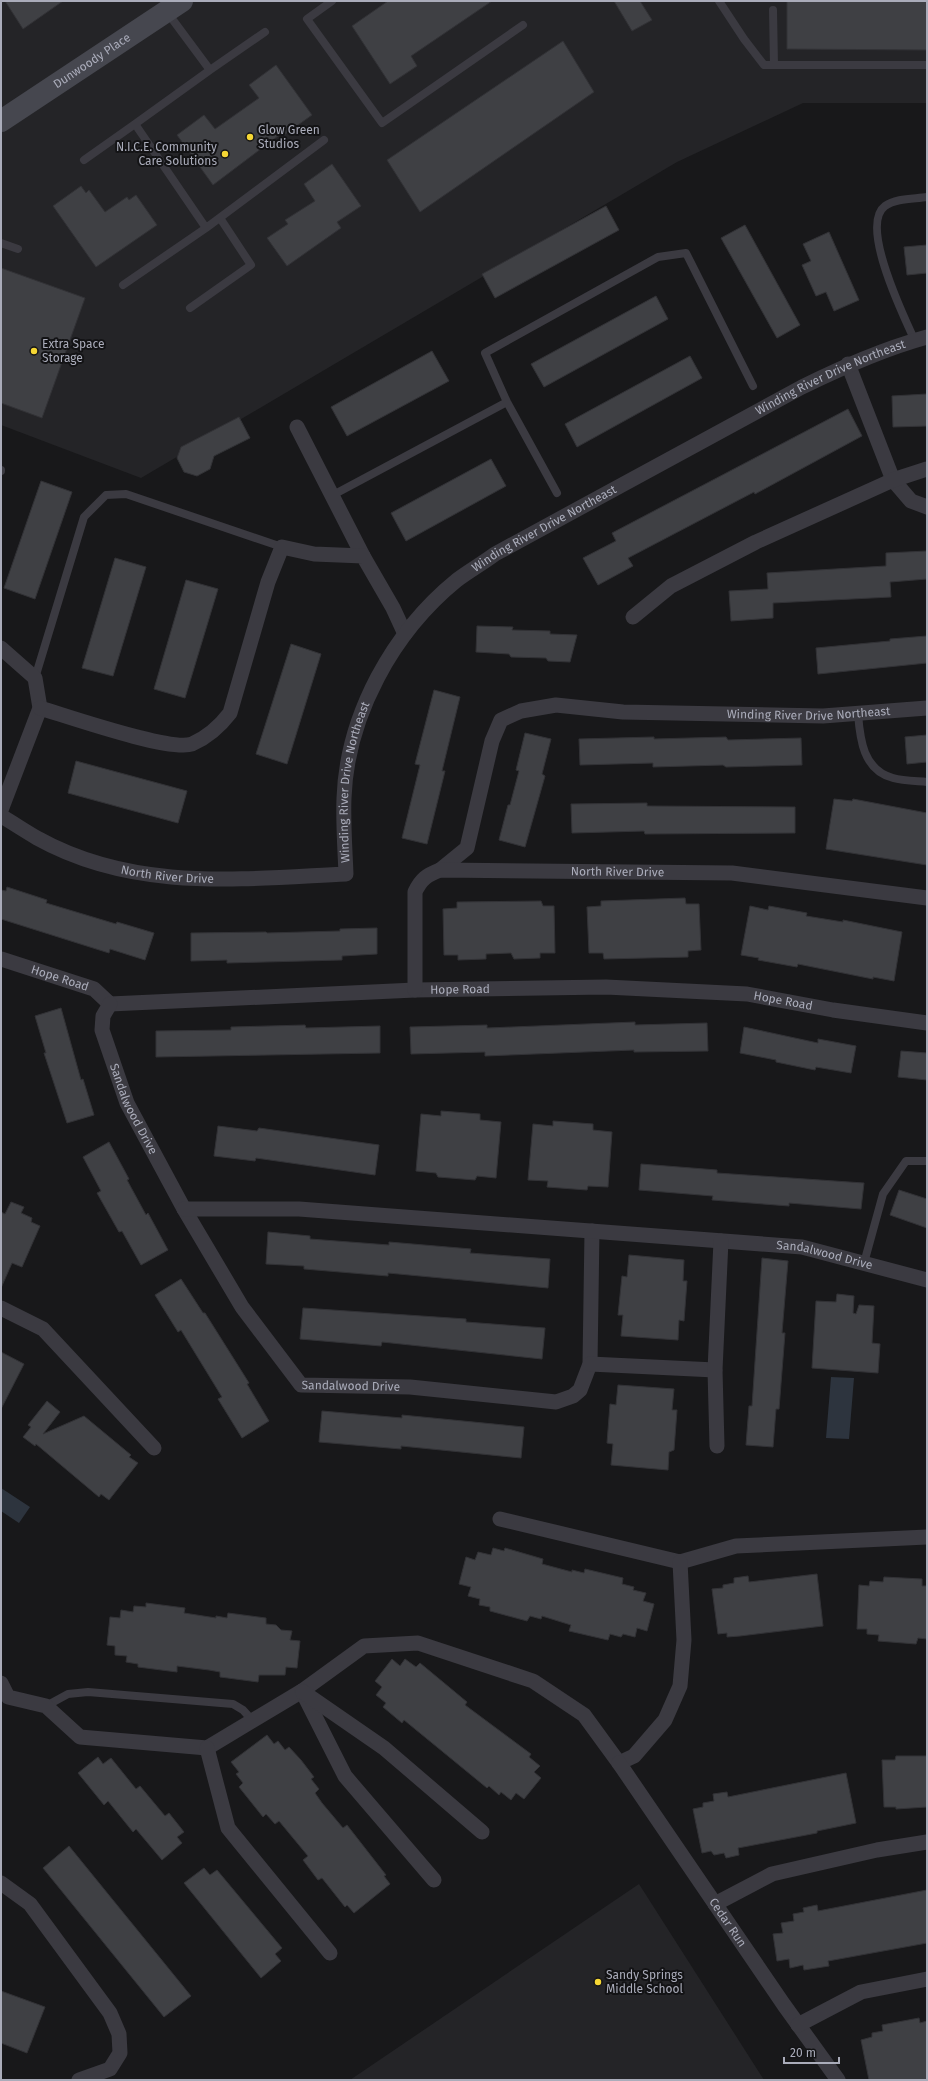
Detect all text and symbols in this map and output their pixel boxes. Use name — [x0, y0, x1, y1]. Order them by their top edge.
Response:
street label: Dunwoody Place — [51, 30, 133, 91]
place label: Glow Green Studios — [258, 123, 320, 151]
marker: Glow Green Studios — [245, 132, 255, 142]
place label: N.I.C.E. Community Care Solutions — [116, 140, 217, 168]
marker: N.I.C.E. Community Care Solutions — [220, 149, 230, 159]
place label: Extra Space Storage — [42, 337, 105, 365]
street label: Winding River Drive Northeast — [753, 337, 908, 418]
marker: Extra Space Storage — [29, 346, 39, 356]
street label: Winding River Drive Northeast — [469, 482, 619, 575]
street label: Winding River Drive Northeast — [337, 699, 373, 863]
street label: Winding River Drive Northeast — [727, 704, 891, 723]
street label: North River Drive — [120, 863, 214, 886]
street label: North River Drive — [571, 864, 664, 879]
street label: Hope Road — [29, 962, 91, 994]
street label: Hope Road — [430, 982, 490, 997]
street label: Hope Road — [753, 988, 814, 1013]
street label: Sandalwood Drive — [107, 1062, 160, 1157]
street label: Sandalwood Drive — [776, 1238, 874, 1272]
street label: Sandalwood Drive — [302, 1378, 400, 1394]
street label: Cedar Run — [706, 1895, 749, 1949]
place label: Sandy Springs Middle School — [606, 1968, 684, 1996]
marker: Sandy Springs Middle School — [593, 1977, 603, 1987]
scale bar — [784, 2039, 839, 2065]
text: 20 m — [790, 2046, 816, 2060]

